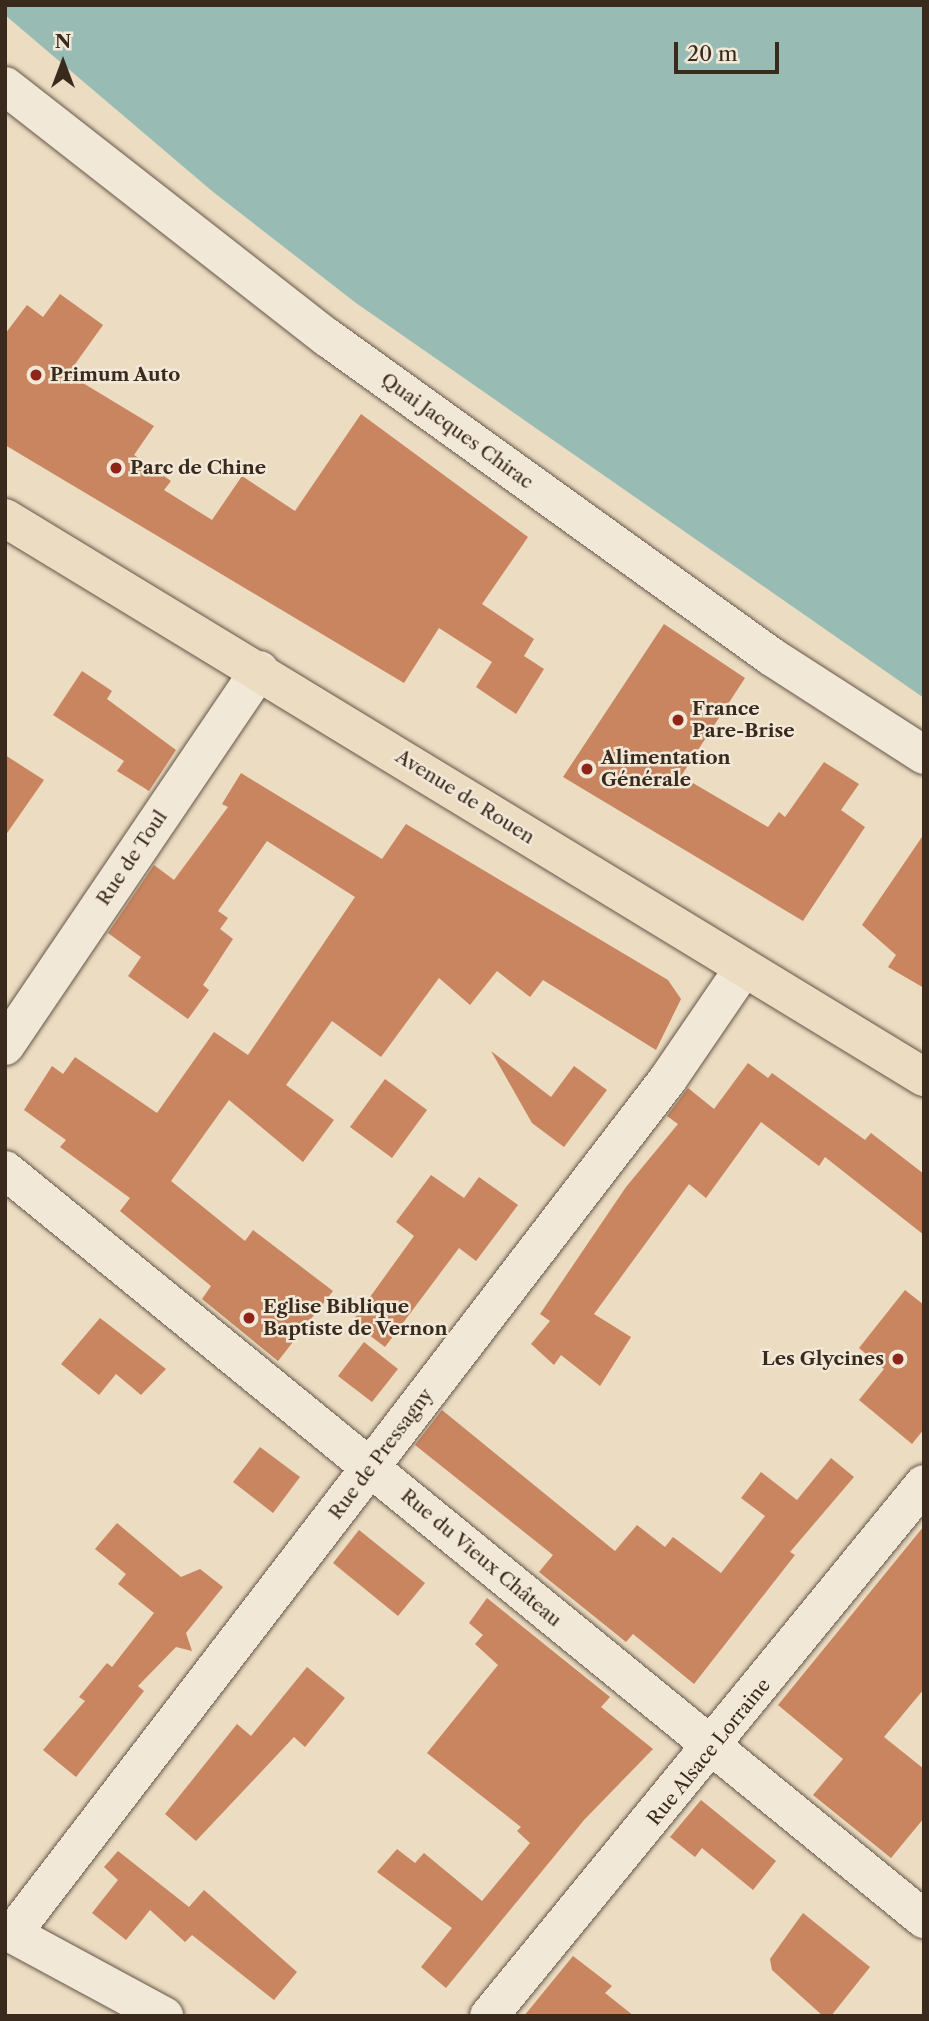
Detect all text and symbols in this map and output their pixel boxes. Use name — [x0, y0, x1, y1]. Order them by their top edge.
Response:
north arrow — [28, 28, 98, 98]
scale bar — [677, 28, 782, 72]
text: N — [55, 30, 71, 53]
text: 20 m — [687, 41, 738, 66]
place label: Primum Auto — [50, 364, 181, 386]
marker: Primum Auto — [28, 367, 44, 383]
street label: Quai Jacques Chirac — [377, 368, 537, 494]
place label: Parc de Chine — [130, 457, 266, 479]
marker: Parc de Chine — [108, 460, 124, 476]
place label: France Pare-Brise — [692, 698, 795, 742]
marker: France Pare-Brise — [670, 712, 686, 728]
street label: Avenue de Rouen — [391, 745, 539, 849]
place label: Alimentation Générale — [601, 747, 731, 791]
marker: Alimentation Générale — [579, 761, 595, 777]
street label: Rue de Toul — [92, 806, 172, 910]
place label: Eglise Biblique Baptiste de Vernon — [263, 1296, 448, 1340]
marker: Eglise Biblique Baptiste de Vernon — [241, 1310, 257, 1326]
place label: Les Glycines — [762, 1348, 884, 1370]
marker: Les Glycines — [890, 1351, 906, 1367]
street label: Rue de Pressagny — [324, 1384, 438, 1524]
street label: Rue du Vieux Château — [396, 1484, 566, 1632]
street label: Rue Alsace Lorraine — [642, 1674, 776, 1830]

